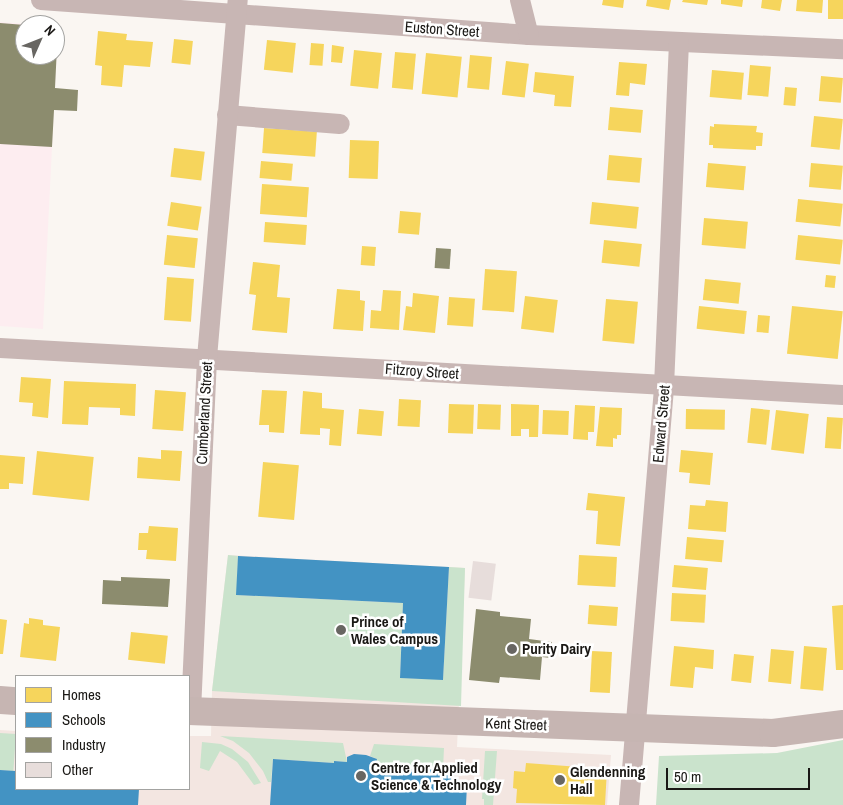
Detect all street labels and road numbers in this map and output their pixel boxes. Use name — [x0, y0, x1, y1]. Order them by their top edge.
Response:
street label: Euston Street — [404, 17, 480, 41]
street label: Fitzroy Street — [385, 359, 459, 383]
street label: Cumberland Street — [192, 361, 216, 465]
street label: Edward Street — [649, 384, 673, 464]
street label: Kent Street — [485, 714, 547, 734]

